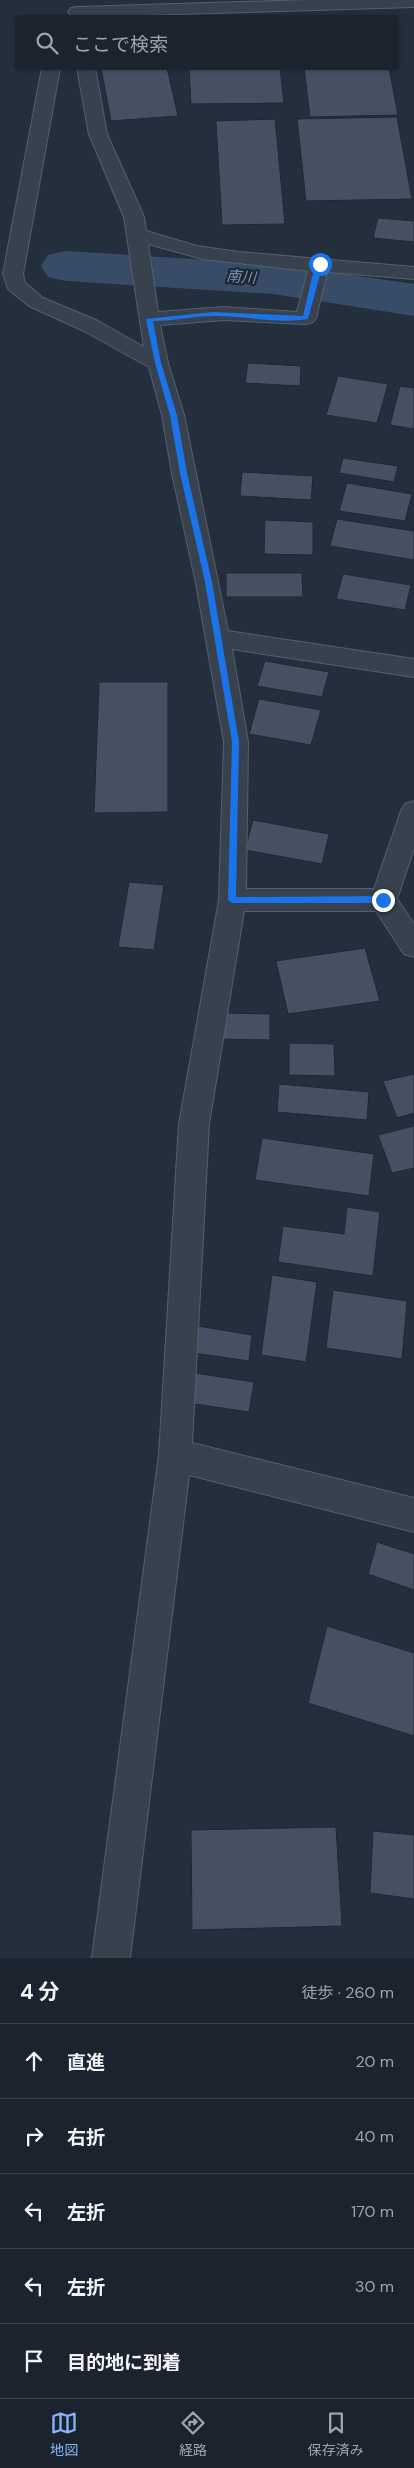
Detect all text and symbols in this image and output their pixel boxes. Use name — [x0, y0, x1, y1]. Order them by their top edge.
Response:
search box — [15, 15, 399, 70]
icon: search — [33, 29, 61, 57]
text: ここで検索 — [73, 32, 168, 57]
route start — [309, 253, 332, 276]
water label: 南川 — [225, 266, 259, 288]
route end — [372, 889, 395, 912]
text: 4 分 — [20, 1978, 60, 2006]
text: 徒歩 · 260 m — [302, 1982, 394, 2003]
icon: ahead — [20, 2047, 48, 2075]
text: 直進 — [67, 2050, 105, 2075]
text: 20 m — [355, 2051, 394, 2072]
icon: right — [20, 2122, 48, 2150]
text: 右折 — [67, 2125, 105, 2150]
text: 40 m — [355, 2126, 394, 2147]
icon: left — [20, 2197, 48, 2225]
text: 左折 — [67, 2200, 105, 2225]
text: 170 m — [351, 2201, 394, 2222]
icon: left — [20, 2272, 48, 2300]
text: 左折 — [67, 2275, 105, 2300]
text: 30 m — [355, 2276, 394, 2297]
icon: arrive — [20, 2347, 48, 2375]
text: 目的地に到着 — [67, 2350, 181, 2375]
tab: 地図 — [50, 2409, 78, 2459]
tab: 経路 — [179, 2409, 207, 2459]
tab: 保存済み — [308, 2409, 364, 2459]

